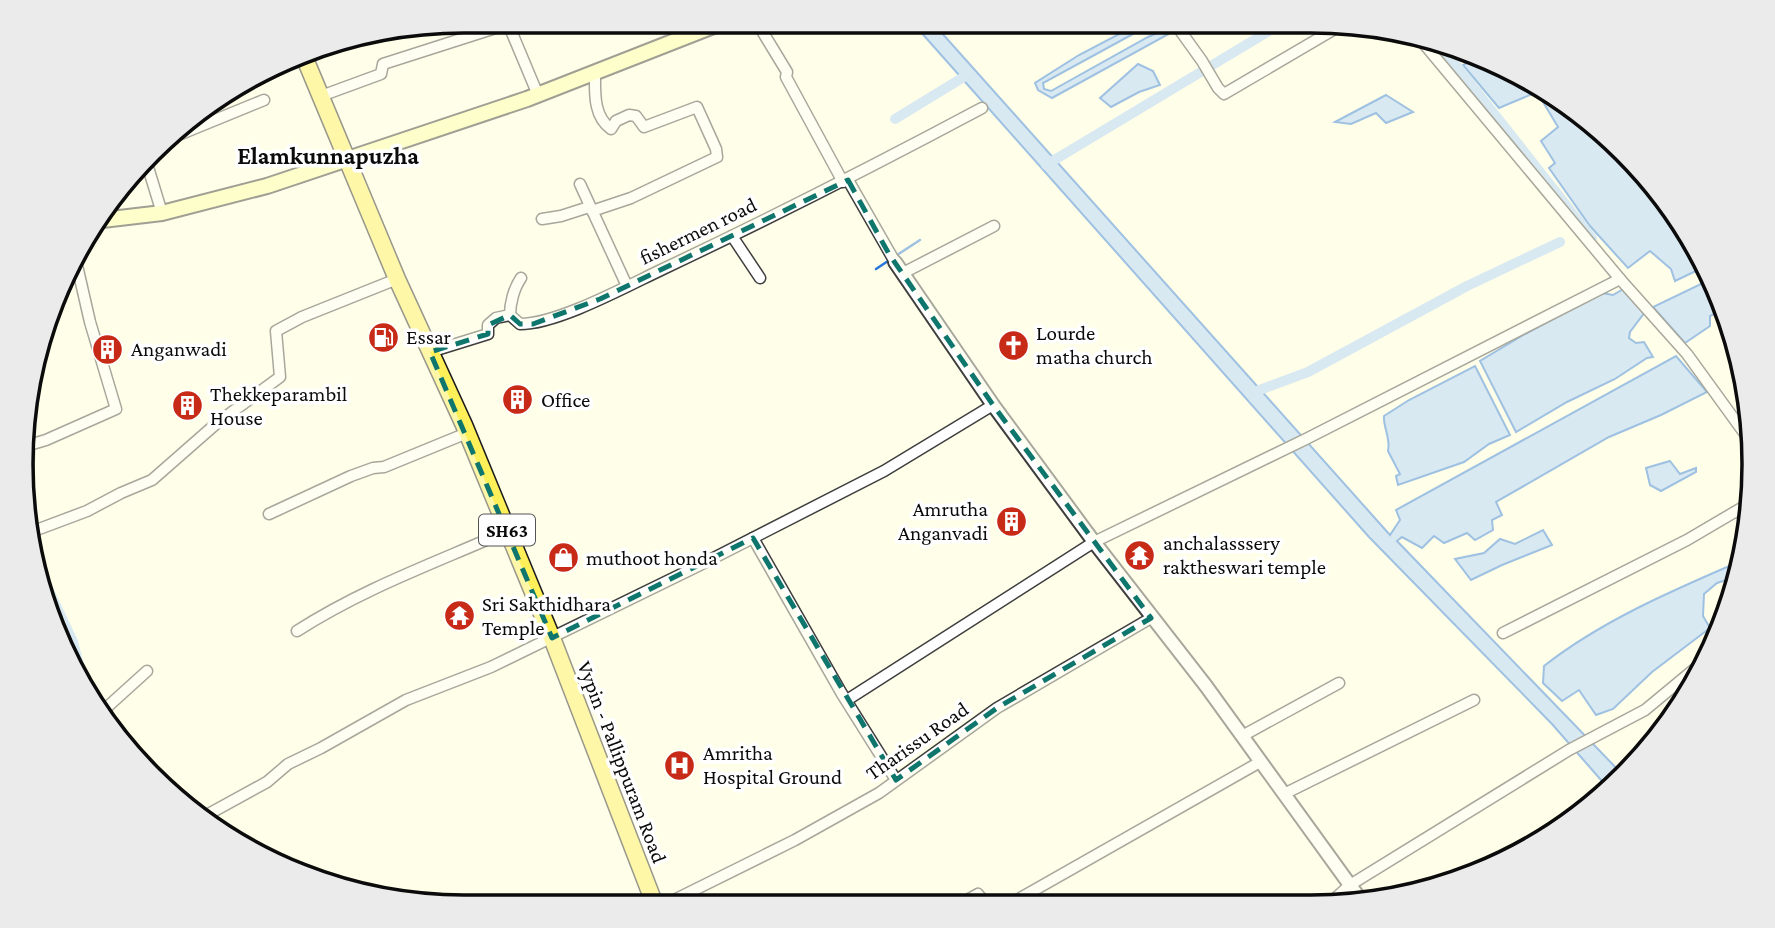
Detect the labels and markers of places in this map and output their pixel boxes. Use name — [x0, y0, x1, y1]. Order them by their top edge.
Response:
fuel station icon: Essar — [366, 320, 400, 354]
place label: Lourde matha church — [1036, 321, 1152, 369]
place label: Essar — [406, 325, 452, 349]
church icon: Lourde matha church — [996, 328, 1030, 362]
building icon: Anganwadi — [91, 332, 125, 366]
place label: Anganwadi — [131, 337, 227, 361]
place label: Thekkeparambil House — [210, 382, 347, 430]
building icon: Office — [501, 383, 535, 417]
place label: Office — [541, 388, 590, 412]
building icon: Thekkeparambil House — [170, 389, 204, 423]
place label: Amrutha Anganvadi — [898, 497, 989, 545]
building icon: Amrutha Anganvadi — [994, 504, 1028, 538]
place label: anchalasssery raktheswari temple — [1163, 531, 1326, 579]
temple icon: anchalasssery raktheswari temple — [1123, 538, 1157, 572]
shop icon: muthoot honda — [546, 541, 580, 575]
place label: muthoot honda — [586, 546, 718, 570]
place label: Sri Sakthidhara Temple — [482, 592, 611, 640]
temple icon: Sri Sakthidhara Temple — [442, 599, 476, 633]
place label: Amritha Hospital Ground — [703, 741, 842, 789]
hospital icon: Amritha Hospital Ground — [663, 748, 697, 782]

